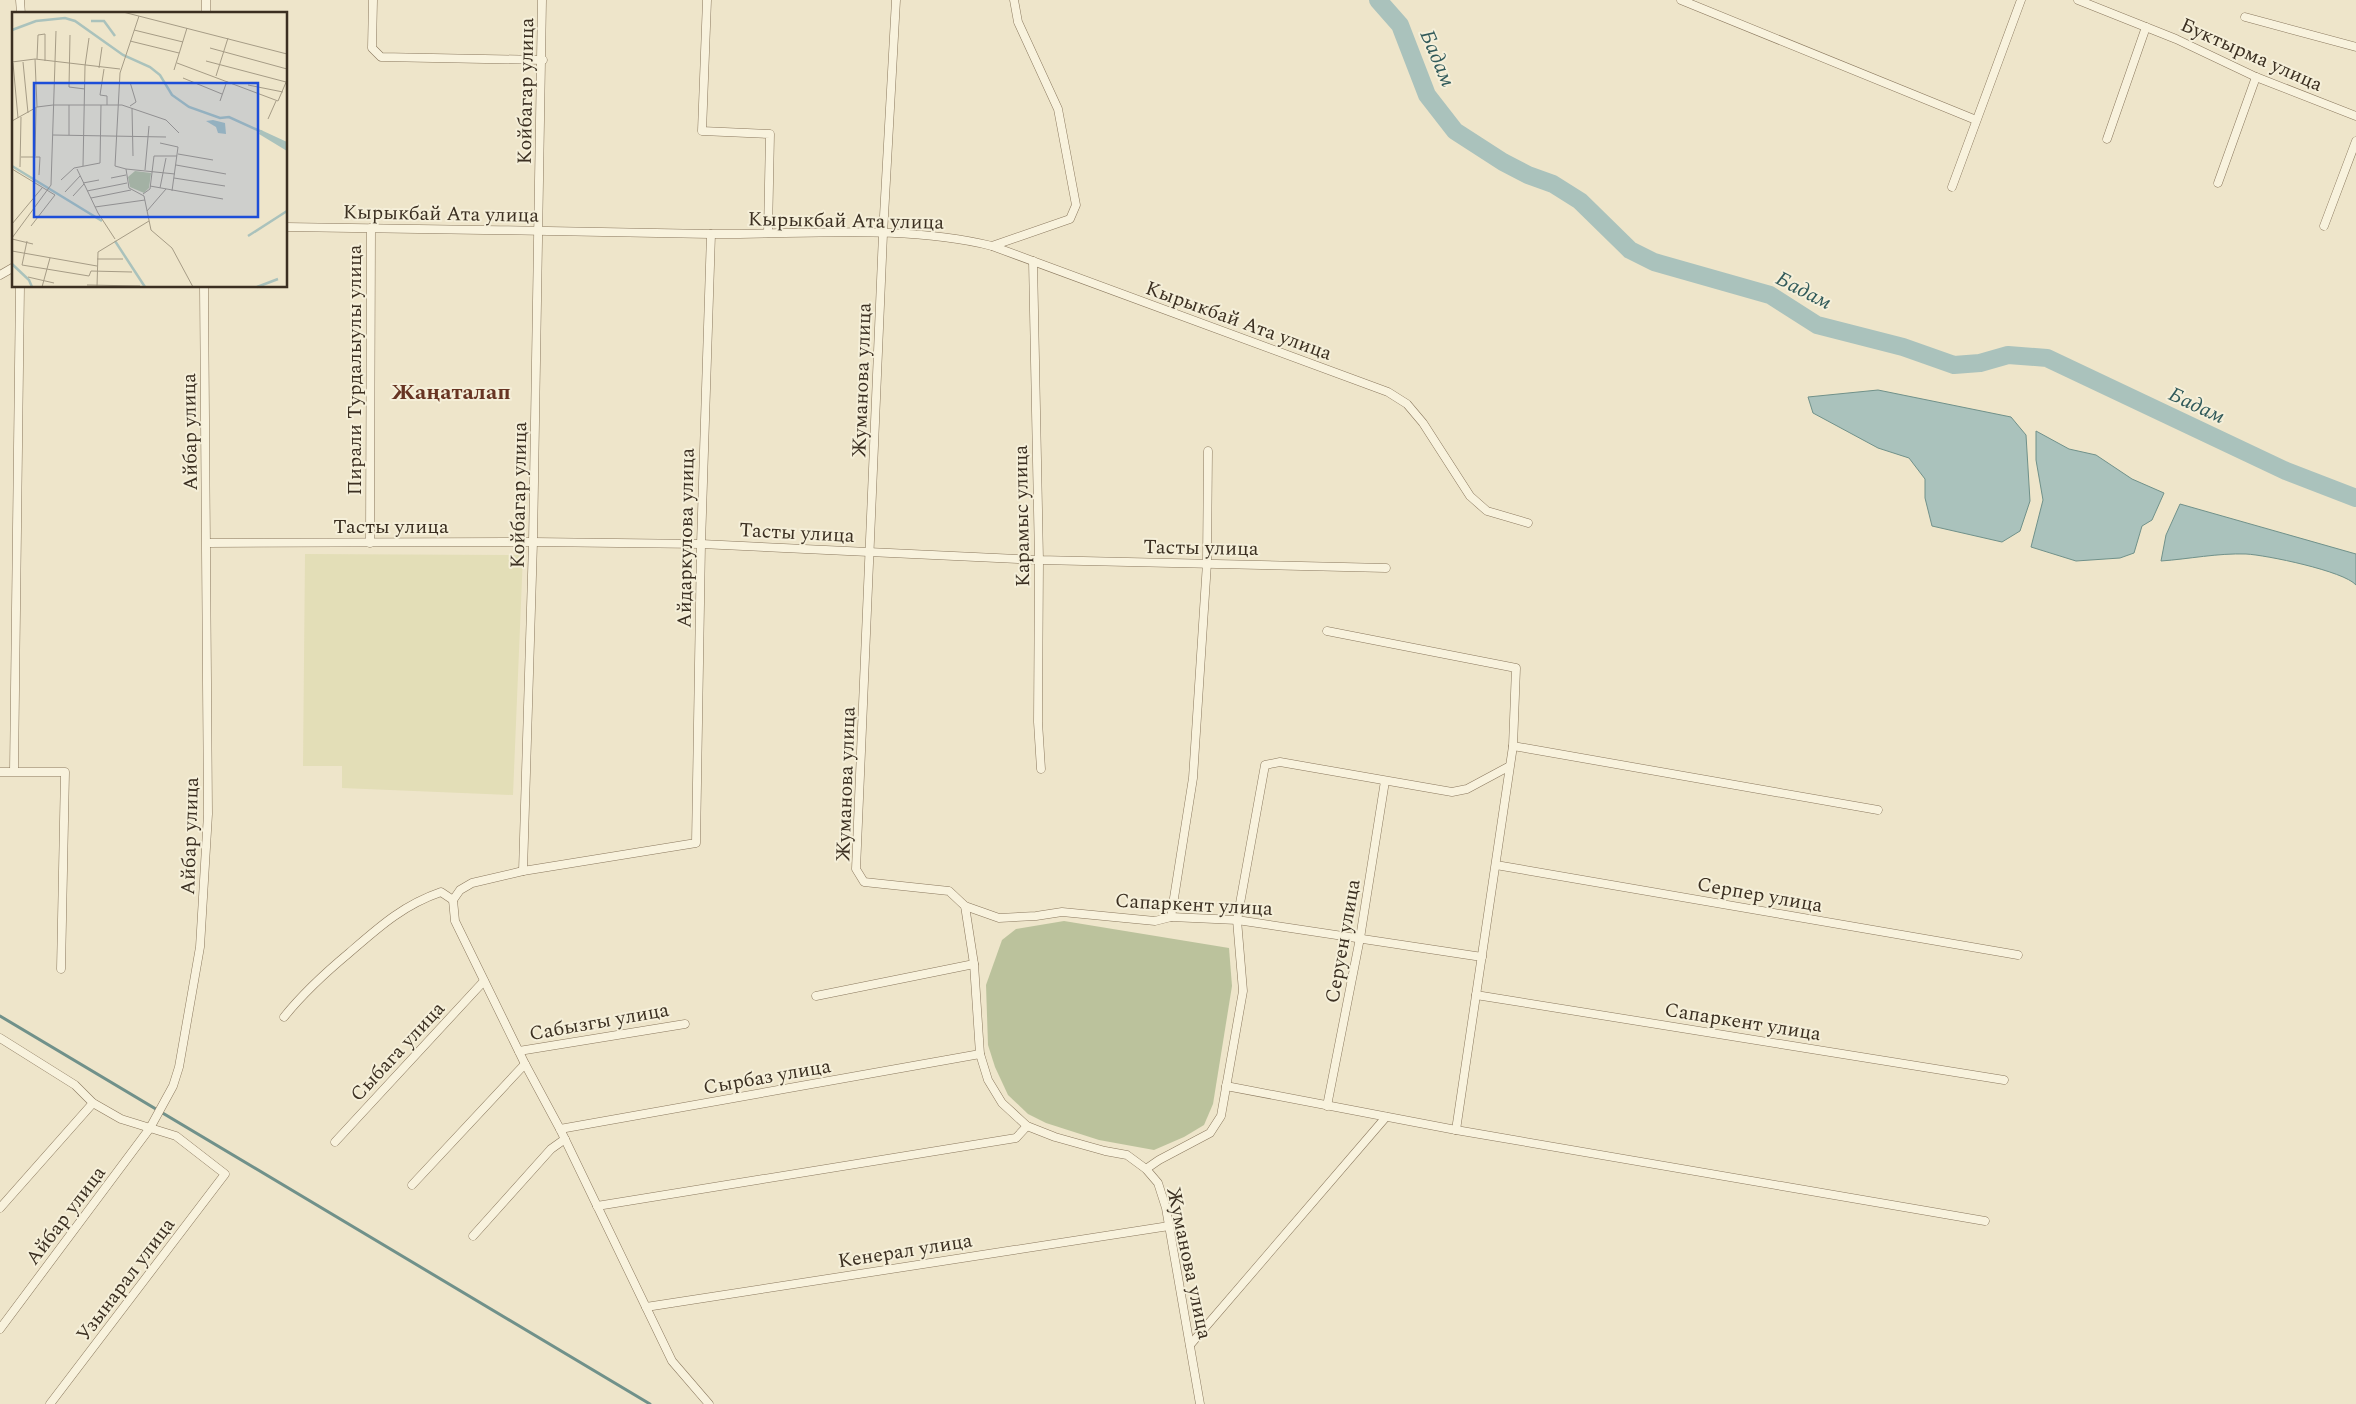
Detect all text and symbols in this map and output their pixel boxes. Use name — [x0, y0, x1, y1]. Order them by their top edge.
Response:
street label: Буктырма улица — [2176, 10, 2328, 100]
inset map — [12, 12, 288, 288]
street label: Койбагар улица — [510, 17, 542, 165]
water label: Бадам — [1411, 25, 1463, 92]
street label: Кырыкбай Ата улица — [343, 197, 540, 231]
street label: Кырыкбай Ата улица — [748, 204, 945, 238]
street label: Пирали Турдалыулы улица — [340, 244, 370, 496]
water label: Бадам — [1770, 263, 1837, 319]
street label: Кырыкбай Ата улица — [1141, 273, 1336, 369]
street label: Жуманова улица — [844, 302, 880, 458]
street label: Айбар улица — [174, 373, 206, 491]
district label: Жаңаталап — [391, 376, 511, 409]
water label: Бадам — [2163, 379, 2230, 433]
street label: Койбагар улица — [503, 421, 535, 569]
street label: Карамыс улица — [1006, 444, 1038, 587]
street label: Айдаркулова улица — [669, 447, 703, 629]
street label: Тасты улица — [333, 512, 449, 542]
street label: Тасты улица — [738, 515, 856, 551]
street label: Тасты улица — [1143, 532, 1259, 564]
street label: Жуманова улица — [828, 706, 864, 862]
street label: Айбар улица — [173, 776, 207, 896]
street label: Серпер улица — [1695, 869, 1825, 921]
street label: Серуен улица — [1317, 877, 1369, 1006]
street label: Сапаркент улица — [1114, 886, 1274, 924]
street label: Сыбага улица — [343, 995, 452, 1109]
street label: Сабызгы улица — [527, 995, 672, 1049]
street label: Сапаркент улица — [1662, 995, 1823, 1049]
street label: Сырбаз улица — [701, 1051, 834, 1103]
street label: Айбар улица — [18, 1159, 113, 1272]
street label: Жуманова улица — [1158, 1184, 1220, 1342]
street label: Узынарал улица — [69, 1211, 183, 1348]
street label: Кенерал улица — [836, 1225, 975, 1276]

